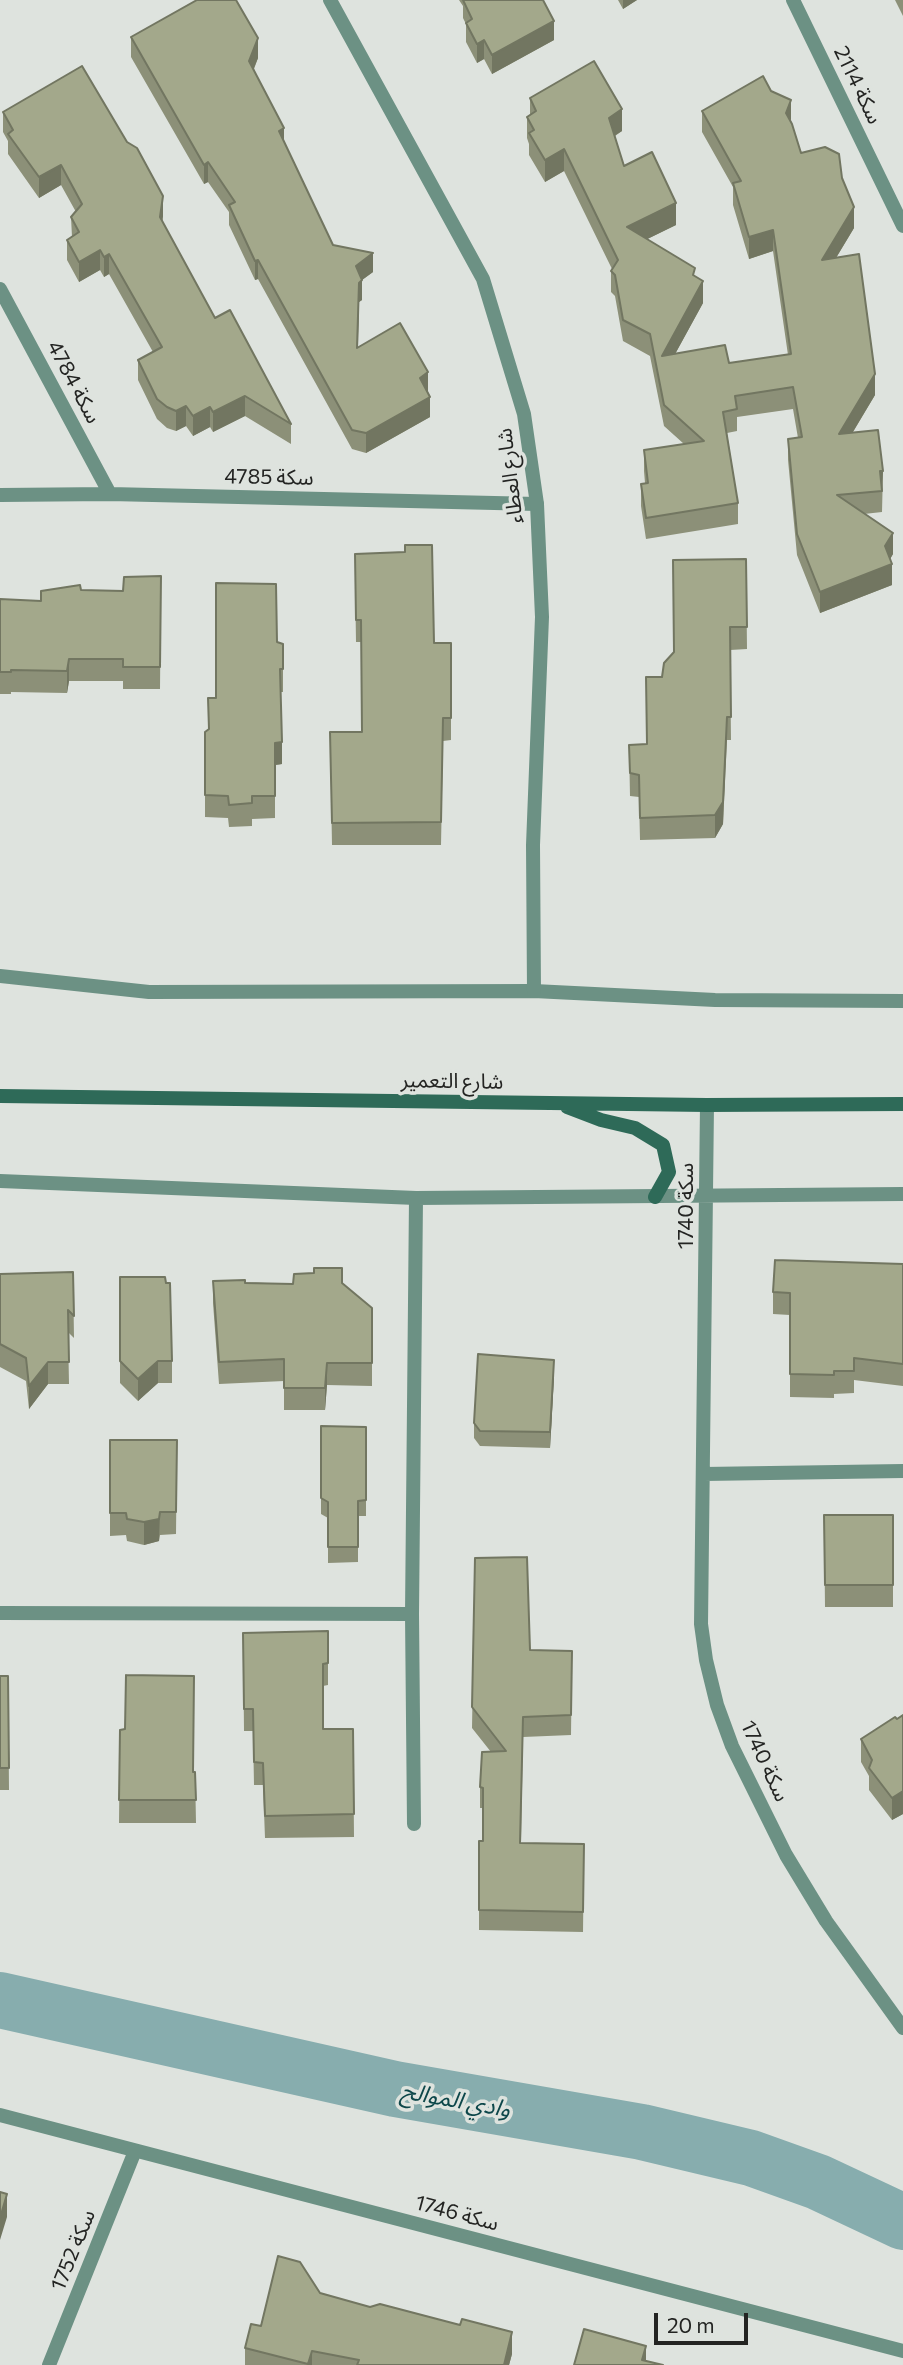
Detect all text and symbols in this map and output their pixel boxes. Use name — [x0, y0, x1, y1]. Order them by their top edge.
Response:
street label: سكة 2114 — [828, 42, 888, 128]
street label: سكة 4784 — [42, 336, 106, 428]
street label: شارع العطاء — [492, 427, 528, 525]
street label: سكة 4785 — [224, 464, 314, 490]
street label: شارع التعمير — [401, 1068, 503, 1094]
street label: سكة 1740 — [673, 1163, 699, 1249]
street label: سكة 1740 — [735, 1716, 795, 1806]
water label: وادي الموالح — [399, 2077, 513, 2123]
street label: سكة 1746 — [412, 2190, 502, 2236]
street label: سكة 1752 — [45, 2206, 101, 2294]
scale bar — [658, 2298, 752, 2342]
text: 20 m — [667, 2312, 715, 2337]

